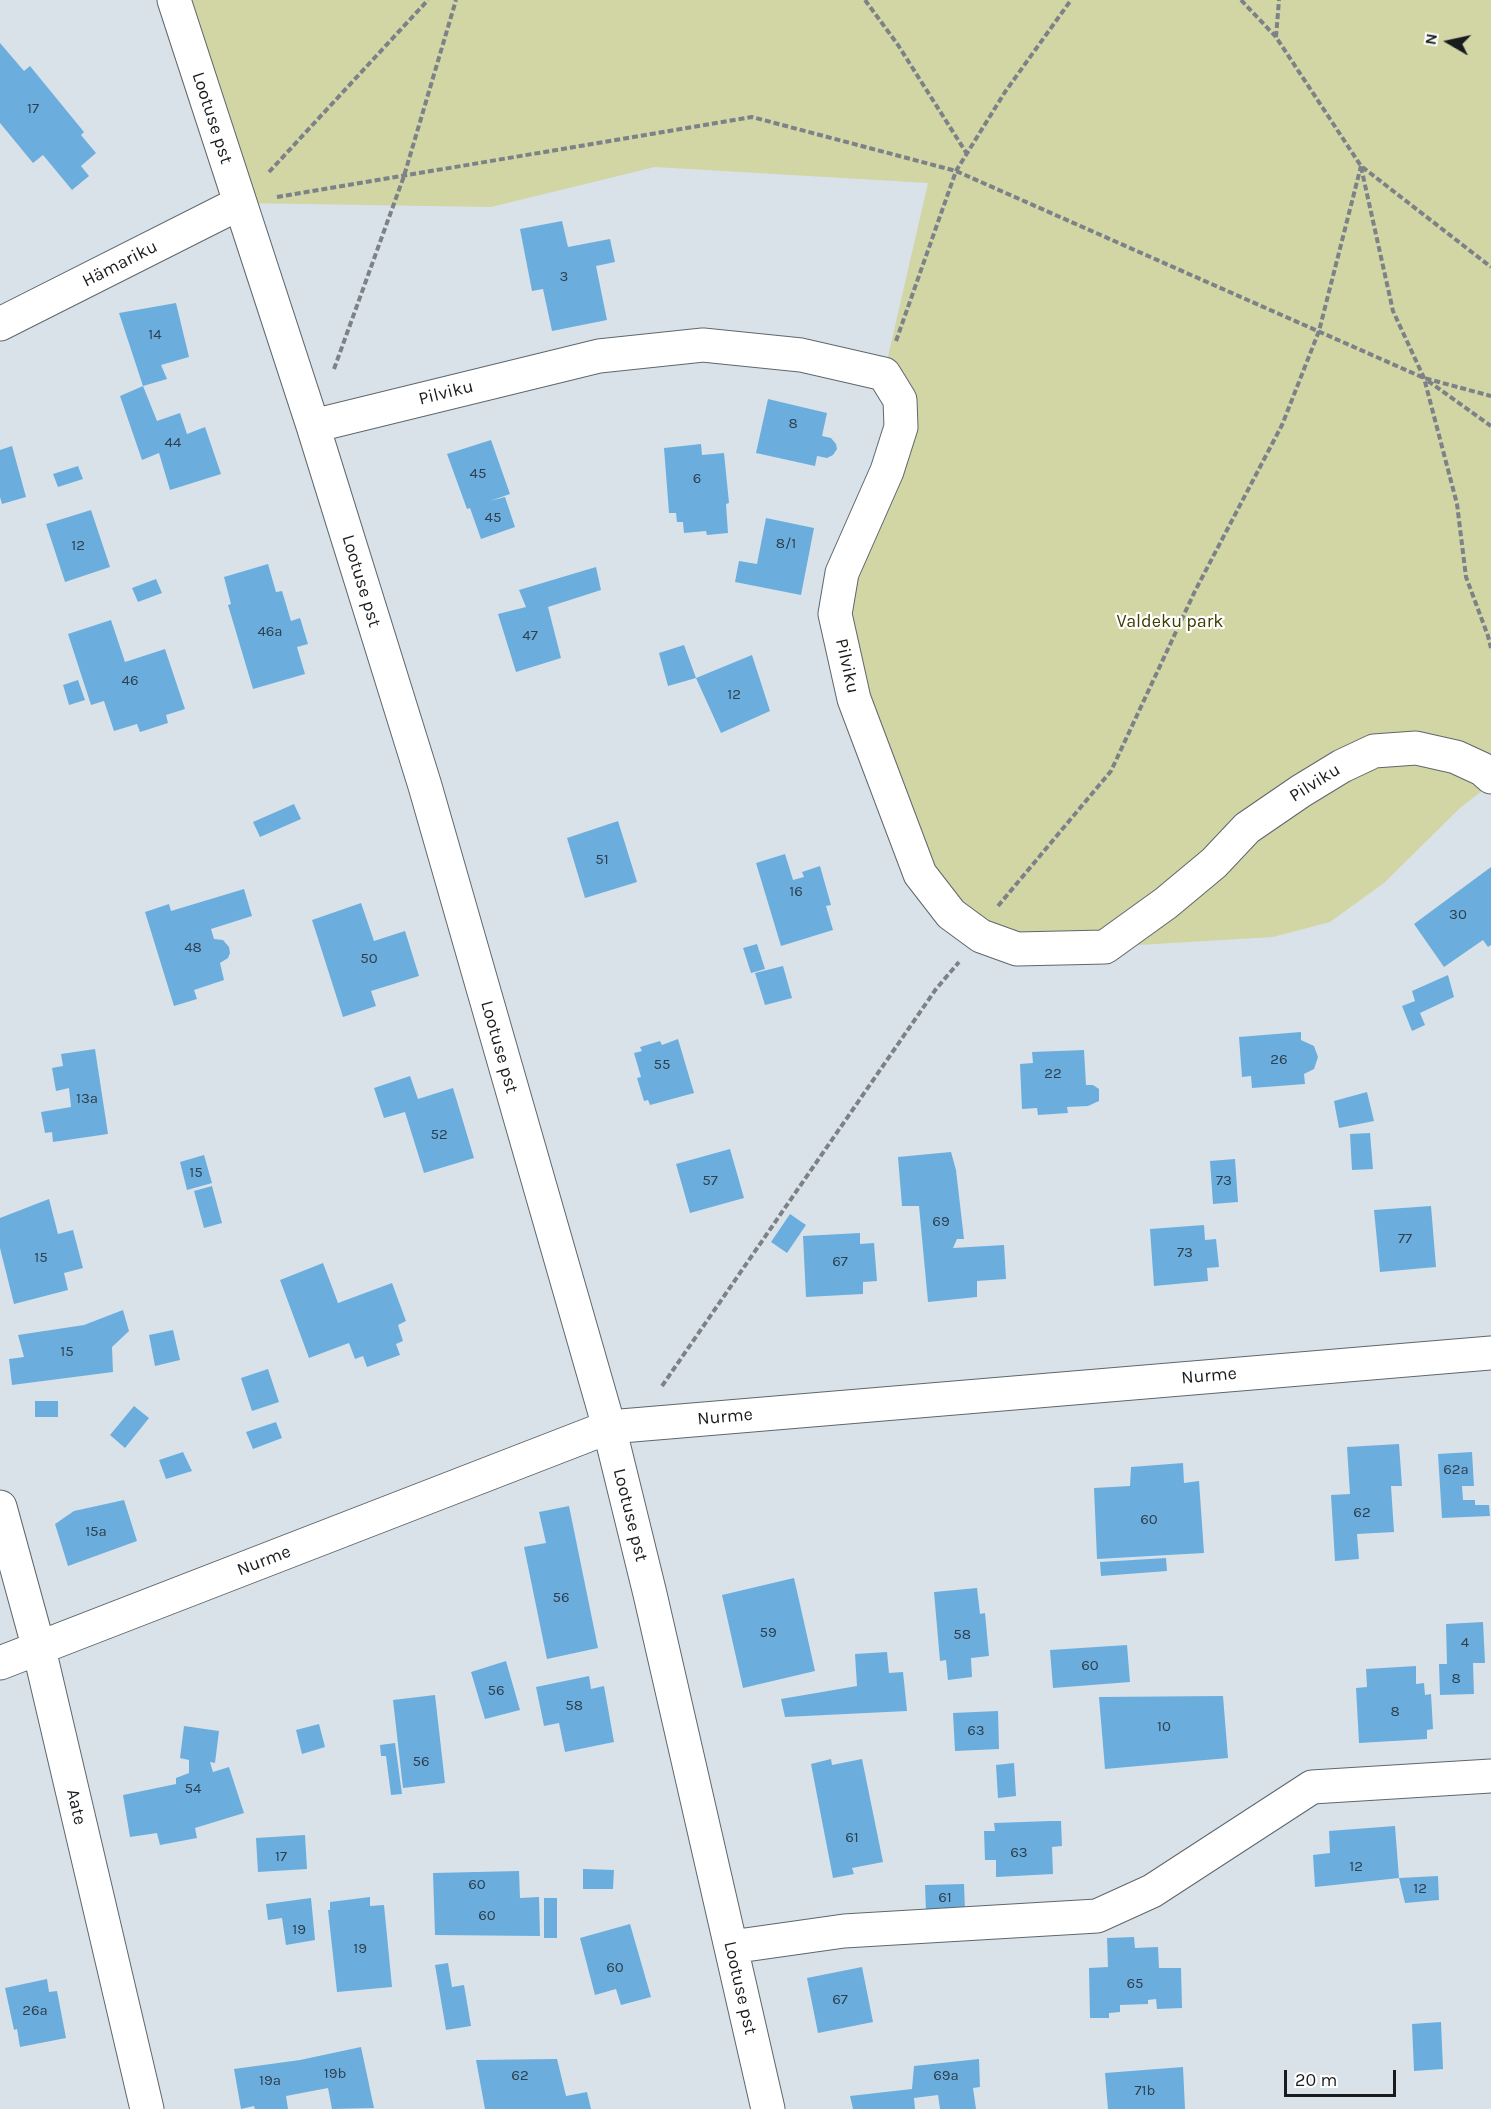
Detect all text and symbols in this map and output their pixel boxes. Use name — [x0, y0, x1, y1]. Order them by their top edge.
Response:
north arrow — [1419, 12, 1479, 72]
text: N — [1420, 32, 1441, 46]
street label: Lootuse pst — [187, 69, 237, 167]
house number: 17 — [27, 100, 39, 118]
street label: Hämariku — [79, 236, 161, 292]
house number: 3 — [560, 268, 568, 286]
house number: 14 — [148, 326, 162, 344]
street label: Pilviku — [416, 376, 476, 410]
house number: 8 — [788, 415, 798, 433]
house number: 44 — [165, 434, 181, 452]
house number: 45 — [470, 465, 486, 483]
house number: 6 — [693, 470, 701, 488]
house number: 45 — [485, 509, 501, 527]
street label: Lootuse pst — [337, 532, 385, 630]
house number: 8/1 — [776, 535, 796, 553]
house number: 12 — [71, 537, 85, 555]
park label: Valdeku park — [1117, 611, 1223, 633]
house number: 46a — [257, 623, 283, 641]
house number: 47 — [522, 627, 538, 645]
street label: Pilviku — [830, 636, 864, 696]
house number: 46 — [122, 672, 138, 690]
house number: 12 — [727, 686, 741, 704]
street label: Pilviku — [1286, 759, 1344, 807]
house number: 51 — [595, 851, 609, 869]
house number: 16 — [789, 883, 803, 901]
house number: 30 — [1449, 906, 1467, 924]
house number: 48 — [184, 939, 202, 957]
house number: 50 — [360, 950, 378, 968]
street label: Lootuse pst — [475, 998, 523, 1096]
house number: 26 — [1270, 1051, 1288, 1069]
house number: 55 — [654, 1056, 670, 1074]
house number: 22 — [1044, 1065, 1062, 1083]
house number: 13a — [76, 1090, 98, 1108]
house number: 52 — [430, 1126, 448, 1144]
house number: 15 — [189, 1164, 203, 1182]
house number: 57 — [702, 1172, 718, 1190]
house number: 73 — [1216, 1172, 1232, 1190]
house number: 69 — [932, 1213, 950, 1231]
house number: 77 — [1398, 1230, 1412, 1248]
house number: 73 — [1177, 1244, 1193, 1262]
house number: 15 — [34, 1249, 48, 1267]
house number: 67 — [832, 1253, 848, 1271]
house number: 15 — [60, 1343, 74, 1361]
street label: Nurme — [1180, 1363, 1238, 1389]
street label: Nurme — [696, 1404, 754, 1430]
house number: 62a — [1443, 1461, 1469, 1479]
street label: Lootuse pst — [608, 1466, 652, 1564]
house number: 62 — [1353, 1504, 1371, 1522]
house number: 60 — [1140, 1511, 1158, 1529]
house number: 15a — [85, 1523, 107, 1541]
street label: Nurme — [234, 1541, 294, 1581]
house number: 56 — [552, 1589, 570, 1607]
house number: 59 — [759, 1624, 777, 1642]
house number: 58 — [953, 1626, 971, 1644]
house number: 4 — [1461, 1634, 1469, 1652]
house number: 60 — [1081, 1657, 1099, 1675]
house number: 8 — [1451, 1670, 1461, 1688]
house number: 56 — [487, 1682, 505, 1700]
house number: 58 — [565, 1697, 583, 1715]
house number: 8 — [1390, 1703, 1400, 1721]
house number: 10 — [1157, 1718, 1171, 1736]
house number: 63 — [967, 1722, 985, 1740]
house number: 56 — [412, 1753, 430, 1771]
house number: 54 — [185, 1780, 201, 1798]
street label: Aate — [61, 1787, 91, 1827]
house number: 61 — [845, 1829, 859, 1847]
house number: 63 — [1010, 1844, 1028, 1862]
house number: 17 — [275, 1848, 287, 1866]
house number: 12 — [1349, 1858, 1363, 1876]
house number: 60 — [468, 1876, 486, 1894]
house number: 12 — [1413, 1880, 1427, 1898]
house number: 61 — [938, 1889, 952, 1907]
house number: 60 — [478, 1907, 496, 1925]
house number: 19 — [292, 1921, 306, 1939]
street label: Lootuse pst — [719, 1939, 761, 2037]
house number: 19 — [353, 1940, 367, 1958]
house number: 60 — [606, 1959, 624, 1977]
house number: 65 — [1126, 1975, 1144, 1993]
house number: 67 — [832, 1991, 848, 2009]
house number: 26a — [22, 2002, 48, 2020]
scale bar — [1287, 2058, 1400, 2096]
house number: 19b — [324, 2065, 346, 2083]
house number: 62 — [511, 2067, 529, 2085]
house number: 69a — [933, 2067, 959, 2085]
text: 20 m — [1295, 2069, 1337, 2091]
house number: 19a — [259, 2072, 281, 2090]
house number: 71b — [1135, 2082, 1155, 2100]

